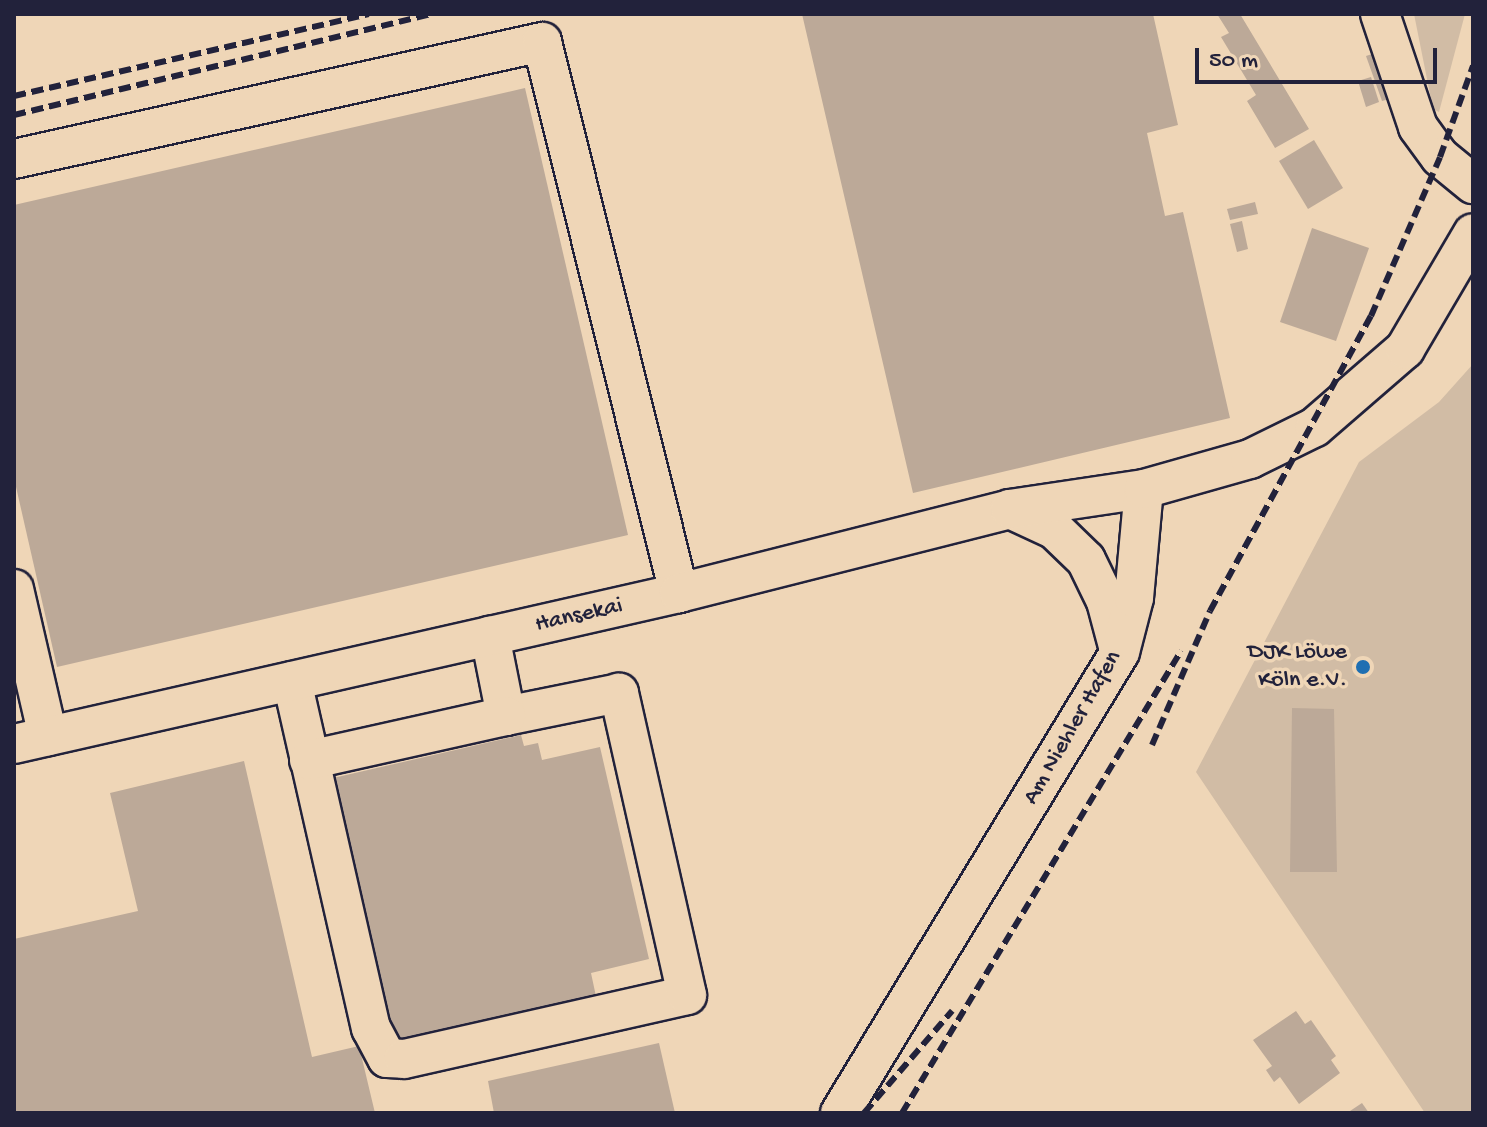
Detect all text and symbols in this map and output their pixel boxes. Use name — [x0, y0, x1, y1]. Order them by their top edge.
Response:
scale bar — [1199, 32, 1441, 82]
text: 50 m — [1209, 47, 1258, 76]
street label: Hansekai — [532, 592, 626, 640]
place label: DJK Löwe Köln e.V. — [1248, 639, 1347, 695]
street label: Am Niehler Hafen — [1017, 646, 1129, 810]
marker: DJK Löwe Köln e.V. — [1354, 658, 1372, 676]

